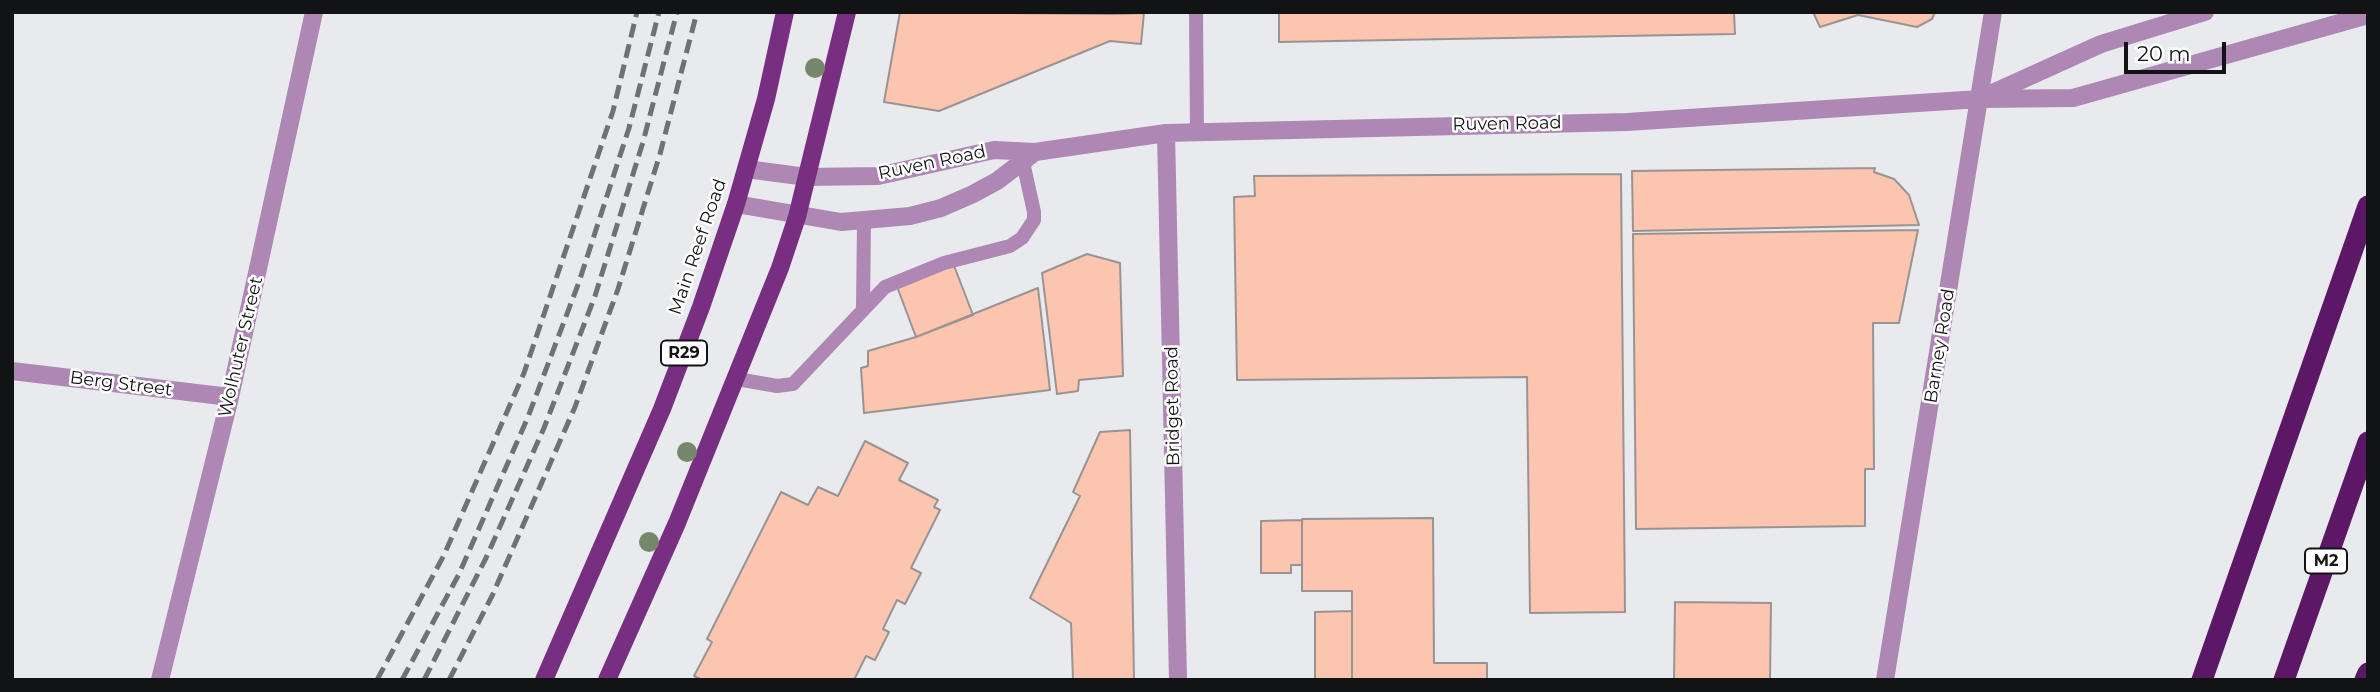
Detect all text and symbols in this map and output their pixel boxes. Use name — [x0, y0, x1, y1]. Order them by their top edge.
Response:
scale bar — [2128, 28, 2230, 72]
text: 20 m — [2137, 41, 2191, 66]
street label: Ruven Road — [1452, 112, 1562, 136]
street label: Ruven Road — [876, 141, 988, 185]
street label: Main Reef Road — [665, 176, 731, 318]
street label: Wolhuter Street — [214, 275, 268, 419]
street label: Barney Road — [1920, 287, 1960, 405]
road number: R29 — [661, 340, 707, 366]
street label: Bridget Road — [1161, 346, 1185, 466]
street label: Berg Street — [69, 367, 173, 401]
road number: M2 — [2305, 548, 2347, 574]

